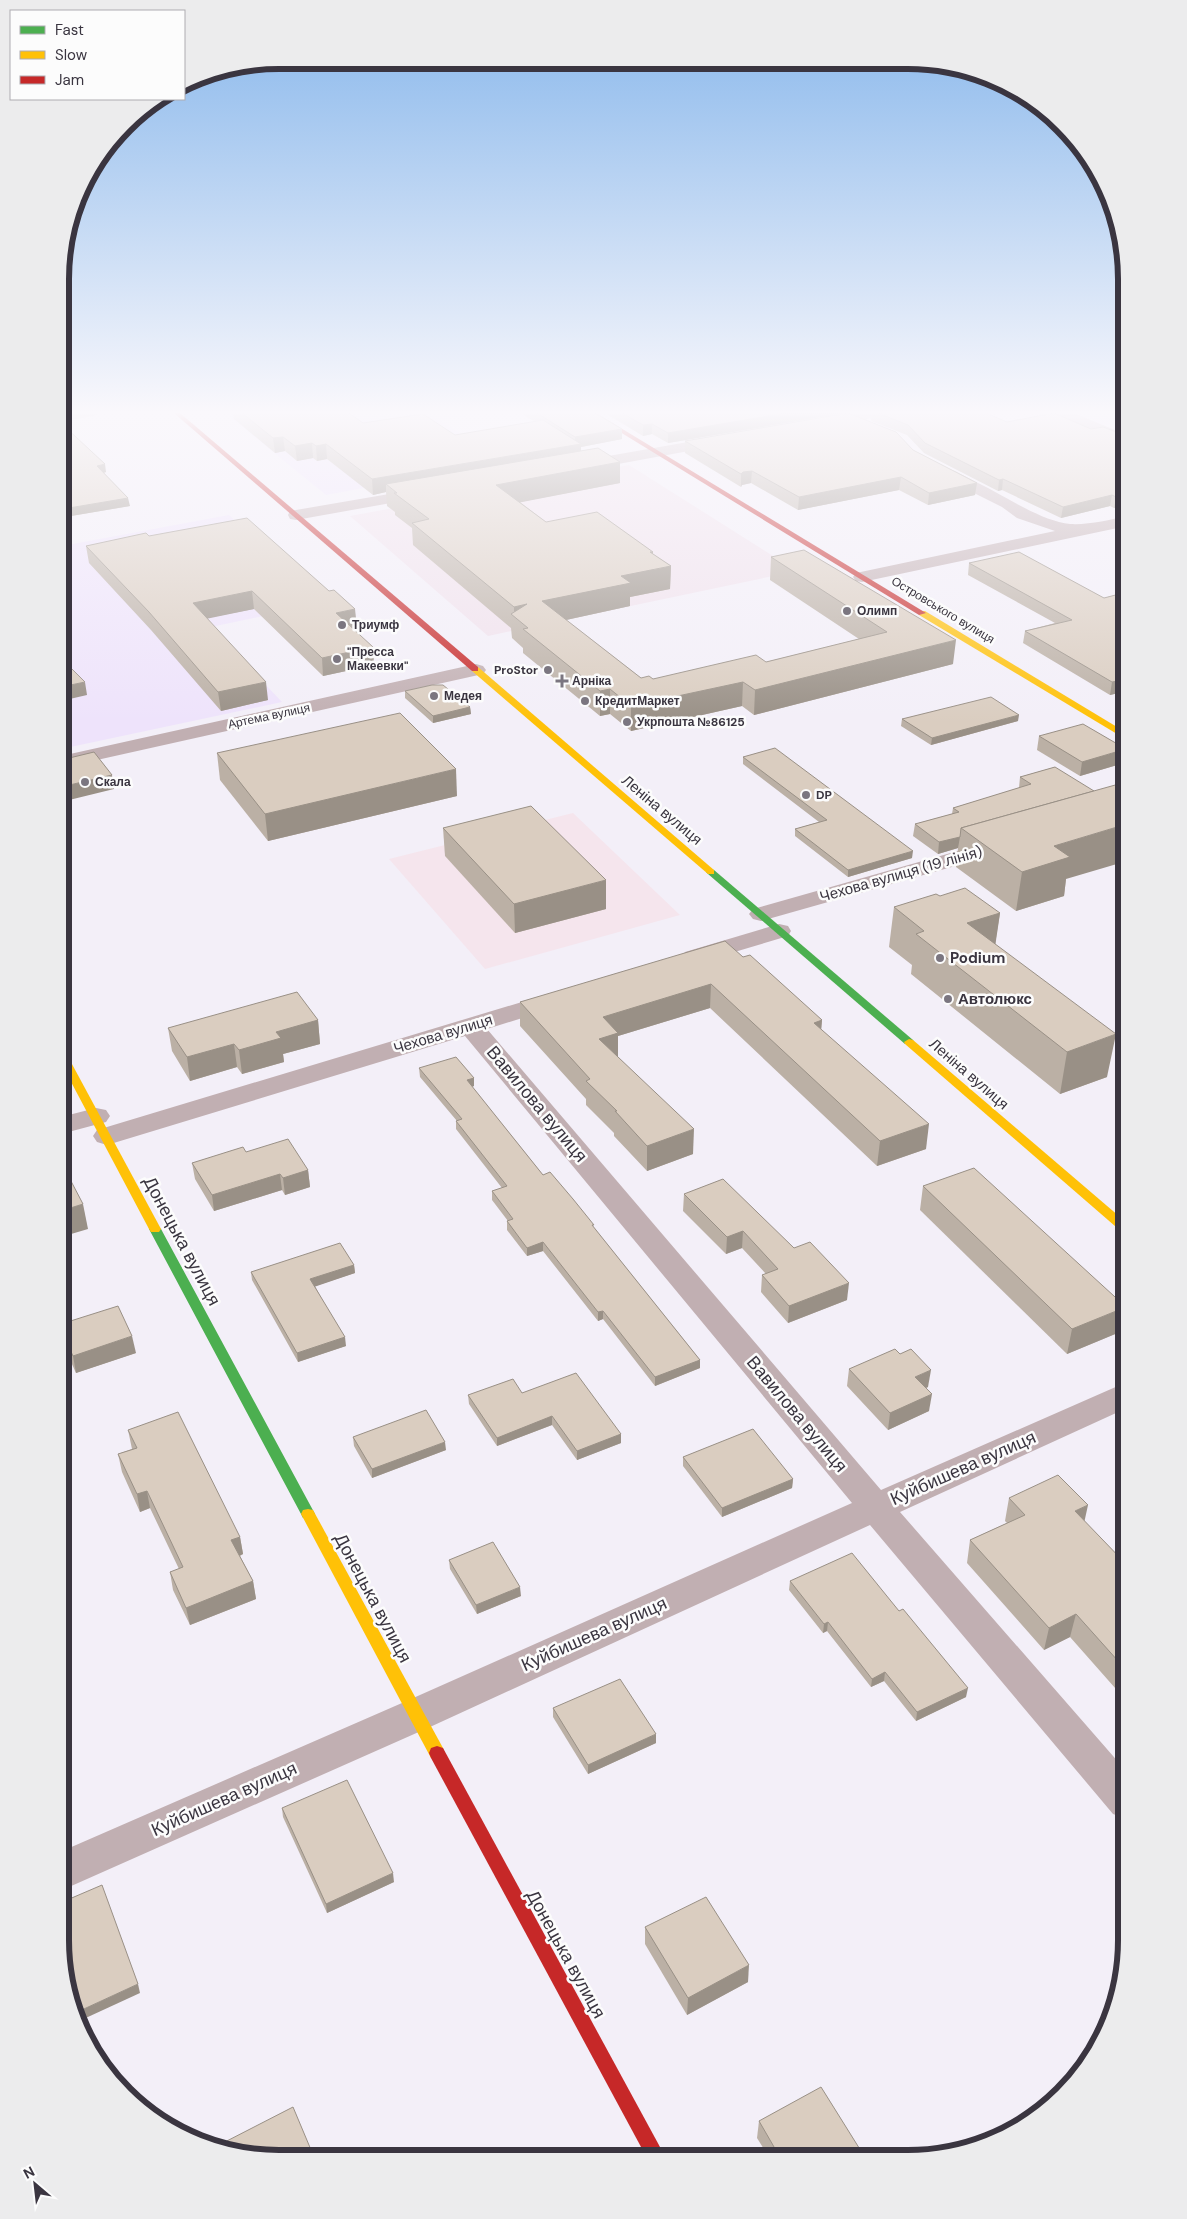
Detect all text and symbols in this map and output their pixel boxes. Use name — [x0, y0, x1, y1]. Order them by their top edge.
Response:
legend — [10, 10, 185, 100]
text: Fast — [55, 20, 84, 40]
text: Slow — [55, 45, 88, 65]
text: Jam — [55, 70, 84, 90]
street label: Островського вулиця — [888, 573, 998, 647]
place label: Олимп — [857, 603, 897, 619]
marker: Олимп — [841, 605, 853, 617]
place label: Триумф — [352, 617, 400, 633]
marker: Триумф — [336, 619, 348, 631]
place label: "Пресса Макеевки" — [347, 644, 408, 674]
marker: "Пресса Макеевки" — [331, 653, 343, 665]
place label: ProStor — [494, 662, 538, 678]
marker: ProStor — [542, 664, 554, 676]
place label: Арніка — [572, 673, 612, 689]
marker: Арніка — [556, 675, 568, 687]
place label: Медея — [444, 688, 482, 704]
marker: Медея — [428, 690, 440, 702]
place label: КредитМаркет — [595, 693, 680, 709]
marker: КредитМаркет — [579, 695, 591, 707]
street label: Артема вулиця — [226, 699, 312, 733]
place label: Укрпошта №86125 — [637, 714, 745, 730]
marker: Укрпошта №86125 — [621, 716, 633, 728]
street label: Леніна вулиця — [618, 770, 706, 850]
place label: Скала — [95, 774, 131, 790]
marker: Скала — [79, 776, 91, 788]
place label: DP — [816, 787, 832, 803]
marker: DP — [800, 789, 812, 801]
street label: Чехова вулиця (19 лiнiя) — [817, 841, 985, 907]
place label: Podium — [950, 948, 1005, 968]
marker: Podium — [934, 952, 946, 964]
place label: Автолюкс — [958, 989, 1032, 1009]
marker: Автолюкс — [942, 993, 954, 1005]
street label: Чехова вулиця — [391, 1009, 495, 1059]
street label: Леніна вулиця — [925, 1034, 1013, 1114]
street label: Вавилова вулиця — [481, 1041, 593, 1167]
street label: Донецька вулиця — [138, 1172, 226, 1310]
street label: Вавилова вулиця — [741, 1351, 853, 1477]
street label: Куйбишева вулиця — [886, 1425, 1040, 1511]
street label: Донецька вулиця — [329, 1529, 417, 1667]
street label: Куйбишева вулиця — [517, 1591, 671, 1677]
street label: Куйбишева вулиця — [147, 1756, 301, 1842]
street label: Донецька вулиця — [521, 1885, 611, 2023]
north arrow — [10, 2159, 60, 2209]
text: N — [20, 2162, 38, 2183]

